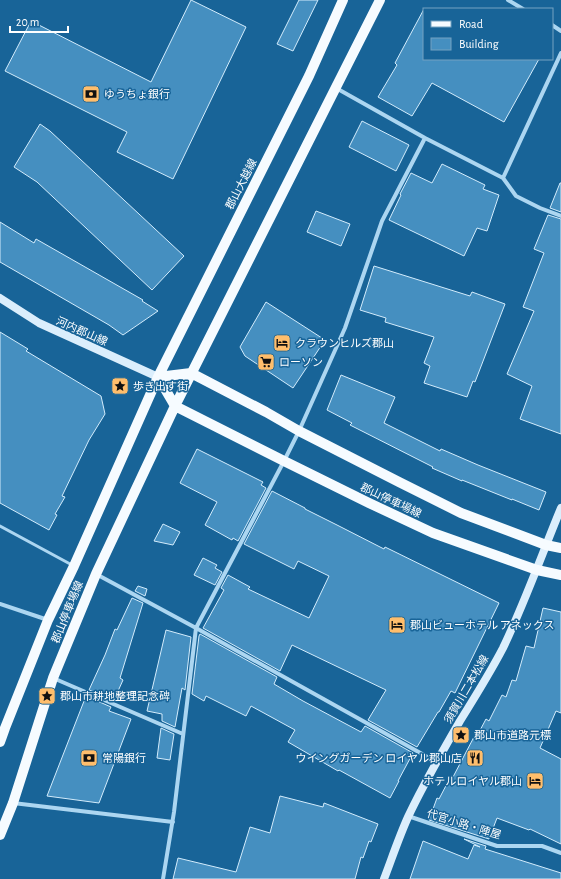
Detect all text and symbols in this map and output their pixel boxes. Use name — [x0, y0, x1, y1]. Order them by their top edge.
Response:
scale bar — [10, 8, 68, 34]
legend — [423, 8, 553, 60]
text: 20 m — [16, 16, 39, 28]
text: Road — [459, 18, 483, 30]
text: Building — [459, 38, 499, 50]
bank icon: ゆうちょ銀行 — [81, 84, 101, 104]
place label: ゆうちょ銀行 — [104, 88, 170, 100]
street label: 郡山大越線 — [223, 157, 259, 211]
street label: 河内郡山線 — [54, 314, 110, 348]
hotel icon: クラウンヒルズ郡山 — [272, 333, 292, 353]
place label: クラウンヒルズ郡山 — [295, 337, 394, 349]
supermarket icon: ローソン — [256, 352, 276, 372]
place label: ローソン — [279, 357, 323, 368]
place icon: 歩き出す街 — [110, 376, 130, 396]
place label: 歩き出す街 — [133, 380, 188, 392]
street label: 郡山停車場線 — [359, 481, 423, 519]
street label: 郡山停車場線 — [49, 579, 85, 645]
hotel icon: 郡山ビューホテル アネックス — [387, 615, 407, 635]
place label: 郡山ビューホテル アネックス — [410, 619, 554, 631]
street label: 須賀川二本松線 — [442, 653, 490, 725]
place icon: 郡山市耕地整理記念碑 — [37, 686, 57, 706]
place label: 郡山市耕地整理記念碑 — [60, 690, 170, 702]
place icon: 郡山市道路元標 — [451, 725, 471, 745]
place label: 郡山市道路元標 — [474, 729, 551, 741]
bank icon: 常陽銀行 — [79, 748, 99, 768]
restaurant icon: ウイングガーデン ロイヤル郡山店 — [465, 748, 485, 768]
place label: 常陽銀行 — [102, 752, 146, 764]
place label: ウイングガーデン ロイヤル郡山店 — [296, 752, 462, 764]
hotel icon: ホテルロイヤル郡山 — [525, 771, 545, 791]
place label: ホテルロイヤル郡山 — [423, 775, 522, 787]
street label: 代官小路・陣屋 — [425, 807, 503, 841]

